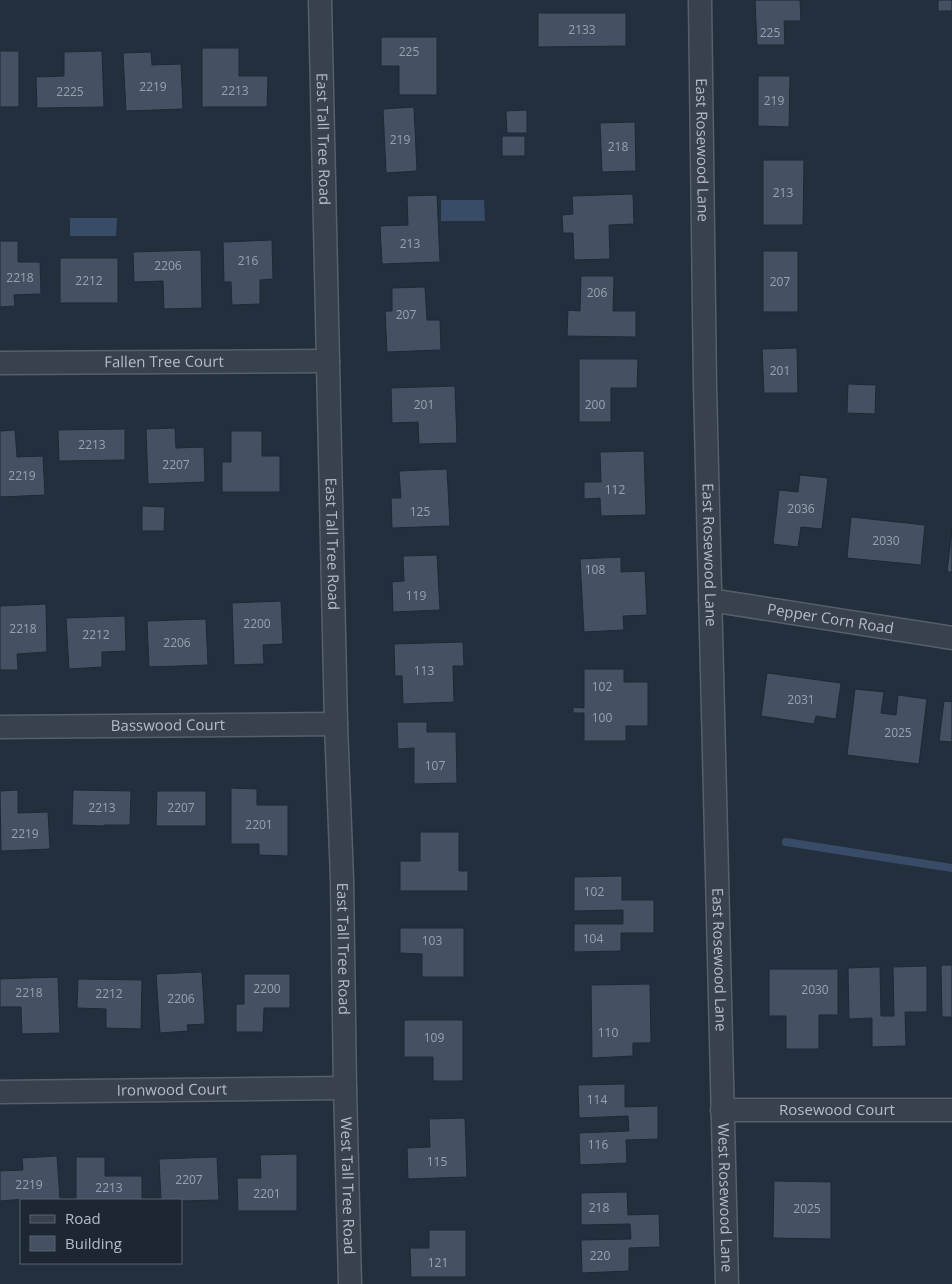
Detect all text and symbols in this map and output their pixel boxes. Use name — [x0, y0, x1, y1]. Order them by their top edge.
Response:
house number: 2133 — [568, 21, 596, 38]
house number: 225 — [760, 24, 780, 41]
house number: 225 — [399, 43, 419, 60]
street label: East Tall Tree Road — [313, 73, 336, 205]
house number: 2219 — [139, 78, 167, 95]
street label: East Rosewood Lane — [692, 78, 714, 222]
house number: 2213 — [221, 82, 249, 99]
house number: 2225 — [56, 83, 84, 100]
house number: 219 — [764, 92, 784, 109]
house number: 219 — [390, 131, 410, 148]
house number: 218 — [608, 138, 628, 155]
house number: 213 — [773, 184, 793, 201]
house number: 213 — [400, 235, 420, 252]
house number: 216 — [238, 252, 258, 269]
house number: 2206 — [154, 257, 182, 274]
house number: 2218 — [6, 269, 34, 286]
house number: 2212 — [75, 272, 103, 289]
house number: 207 — [770, 273, 790, 290]
house number: 206 — [587, 284, 607, 301]
house number: 207 — [396, 306, 416, 323]
street label: Fallen Tree Court — [104, 351, 224, 371]
house number: 201 — [770, 362, 790, 379]
house number: 201 — [414, 396, 434, 413]
house number: 200 — [585, 396, 605, 413]
house number: 2213 — [78, 436, 106, 453]
house number: 2207 — [162, 456, 190, 473]
house number: 2219 — [8, 467, 36, 484]
street label: East Tall Tree Road — [322, 478, 344, 610]
house number: 112 — [605, 481, 625, 498]
street label: East Rosewood Lane — [698, 483, 722, 627]
house number: 2036 — [787, 500, 815, 517]
house number: 125 — [410, 503, 430, 520]
house number: 2030 — [872, 532, 900, 549]
house number: 108 — [585, 561, 605, 578]
house number: 119 — [406, 587, 426, 604]
street label: Pepper Corn Road — [766, 598, 895, 638]
house number: 2200 — [243, 615, 271, 632]
house number: 2218 — [9, 620, 37, 637]
house number: 2212 — [82, 626, 110, 643]
house number: 2206 — [163, 634, 191, 651]
house number: 113 — [414, 662, 434, 679]
house number: 102 — [592, 678, 612, 695]
house number: 2031 — [787, 691, 815, 708]
house number: 100 — [592, 709, 612, 726]
street label: Basswood Court — [111, 714, 225, 735]
house number: 2025 — [884, 724, 912, 741]
house number: 107 — [425, 757, 445, 774]
house number: 2213 — [88, 799, 116, 816]
house number: 2207 — [167, 799, 195, 816]
house number: 2201 — [245, 816, 273, 833]
house number: 2219 — [11, 825, 39, 842]
street label: East Tall Tree Road — [333, 882, 355, 1015]
house number: 102 — [584, 883, 604, 900]
street label: East Rosewood Lane — [708, 888, 732, 1032]
house number: 104 — [583, 930, 603, 947]
house number: 103 — [422, 932, 442, 949]
house number: 2200 — [253, 980, 281, 997]
house number: 2030 — [801, 981, 829, 998]
house number: 2218 — [15, 984, 43, 1001]
house number: 2212 — [95, 985, 123, 1002]
house number: 2206 — [167, 990, 195, 1007]
house number: 110 — [598, 1024, 618, 1041]
house number: 109 — [424, 1029, 444, 1046]
street label: Ironwood Court — [117, 1078, 227, 1100]
house number: 114 — [587, 1091, 607, 1108]
street label: Rosewood Court — [779, 1099, 895, 1119]
street label: West Tall Tree Road — [337, 1116, 360, 1255]
street label: West Rosewood Lane — [714, 1123, 738, 1273]
house number: 116 — [588, 1136, 608, 1153]
house number: 115 — [427, 1153, 447, 1170]
house number: 2207 — [175, 1171, 203, 1188]
house number: 2219 — [15, 1176, 43, 1193]
house number: 2213 — [95, 1179, 123, 1196]
house number: 2201 — [253, 1185, 281, 1202]
legend — [20, 1199, 182, 1264]
house number: 218 — [589, 1199, 609, 1216]
house number: 2025 — [793, 1200, 821, 1217]
text: Road — [65, 1208, 101, 1228]
text: Building — [65, 1233, 122, 1253]
house number: 220 — [590, 1247, 610, 1264]
house number: 121 — [428, 1254, 448, 1271]

